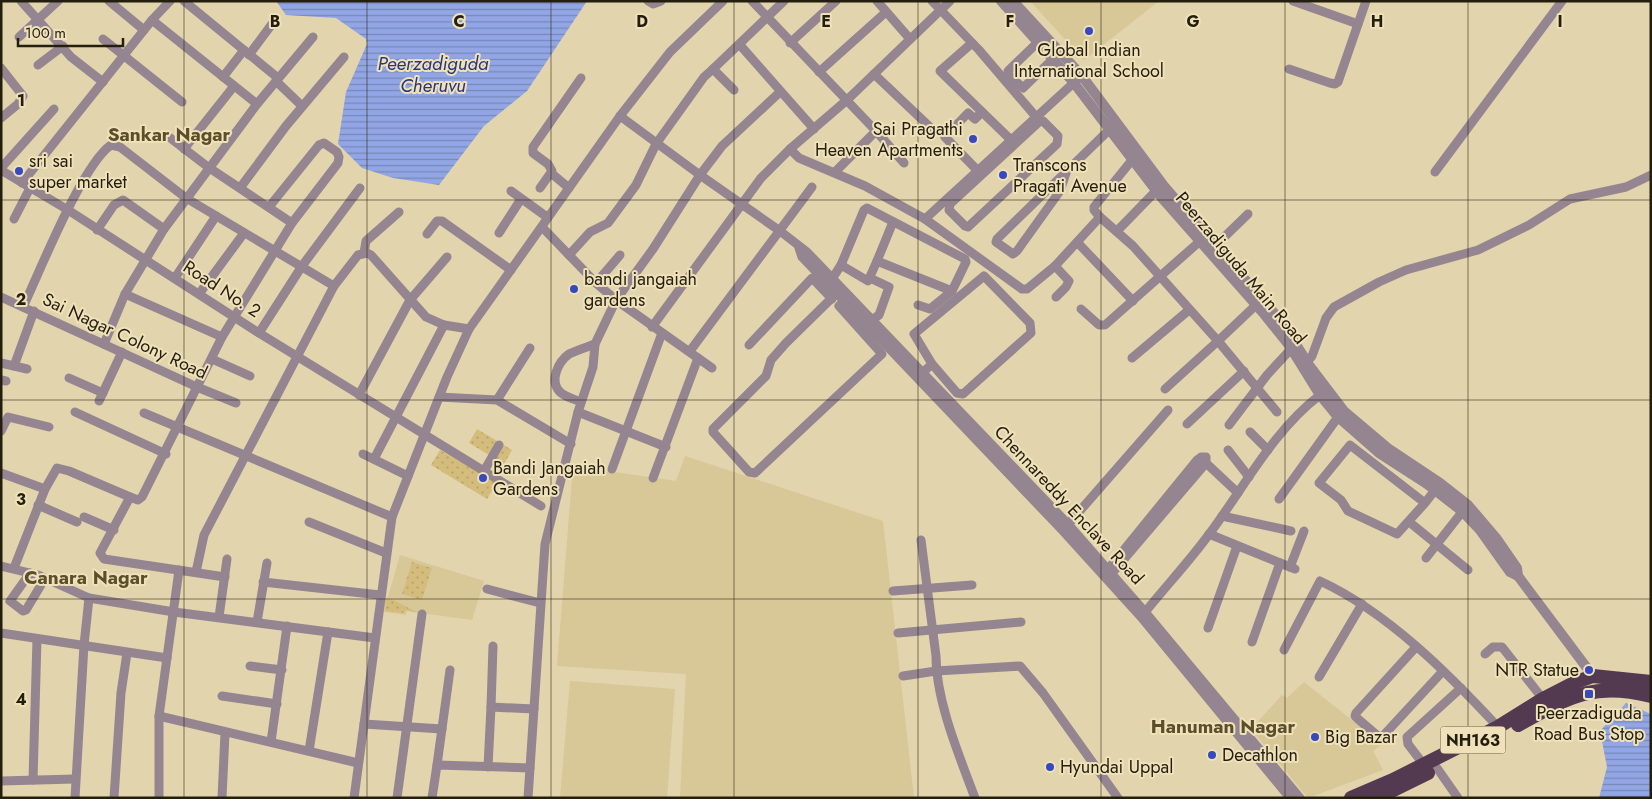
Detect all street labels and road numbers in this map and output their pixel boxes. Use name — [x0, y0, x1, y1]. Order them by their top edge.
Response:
street label: Peerzadiguda Main Road — [1169, 186, 1313, 350]
street label: Road No. 2 — [178, 254, 266, 324]
street label: Sai Nagar Colony Road — [38, 286, 212, 386]
street label: Chennareddy Enclave Road — [988, 420, 1150, 590]
road number: NH163 — [1440, 726, 1506, 754]

